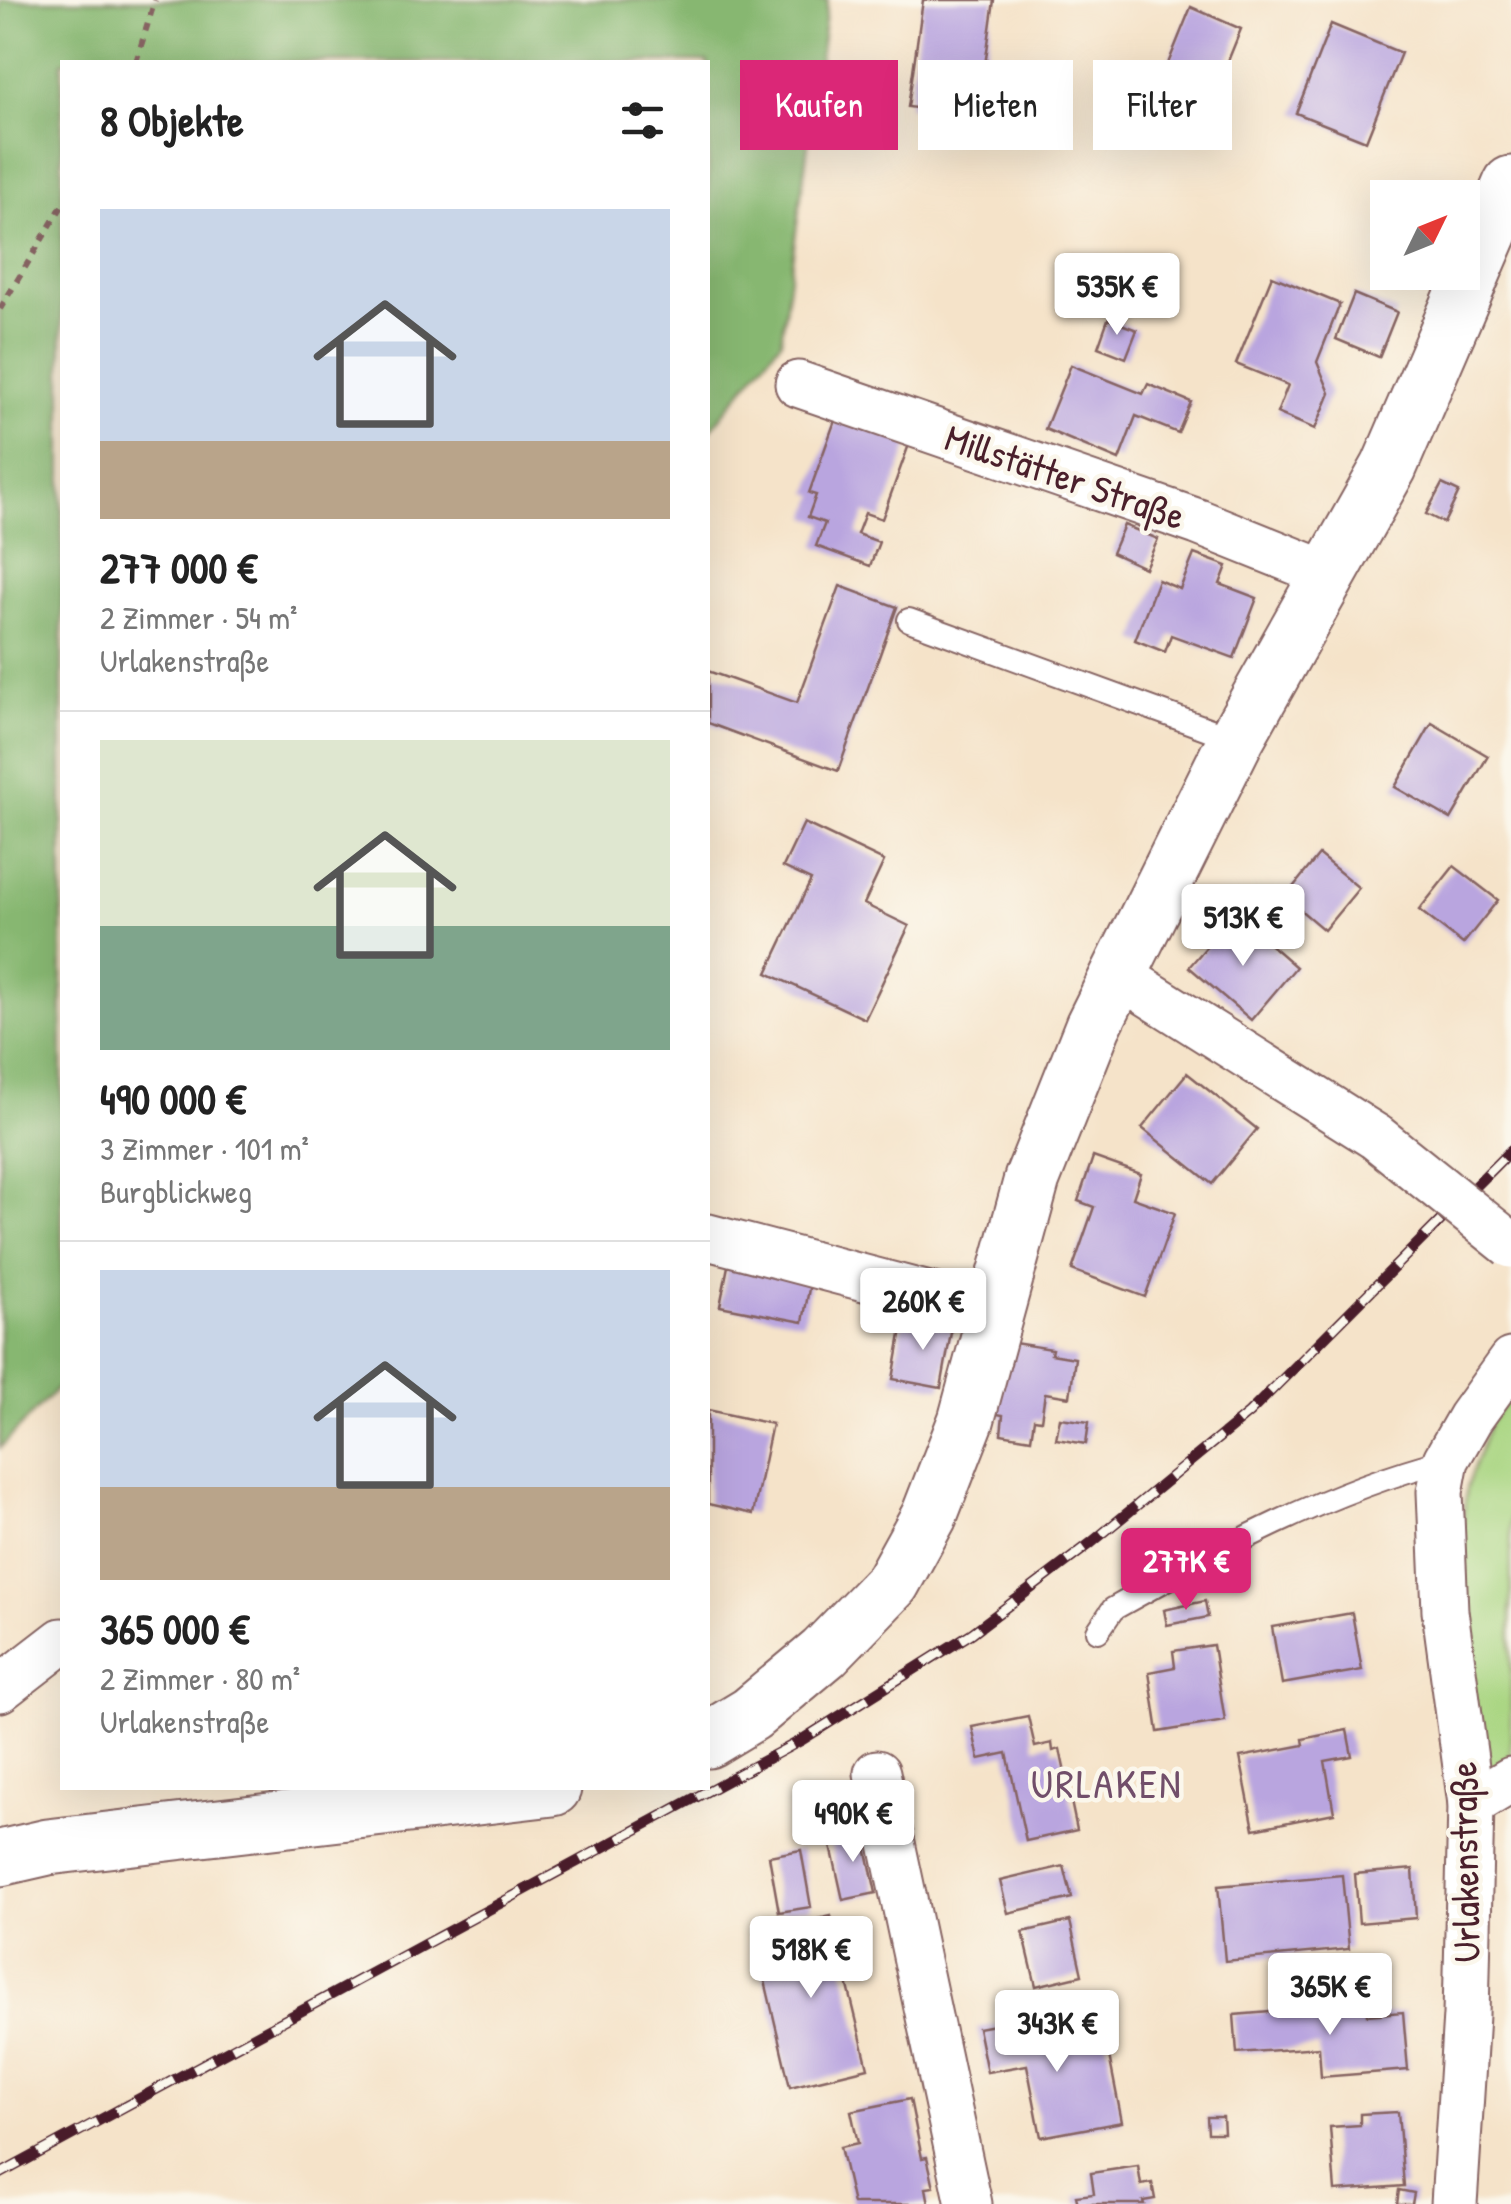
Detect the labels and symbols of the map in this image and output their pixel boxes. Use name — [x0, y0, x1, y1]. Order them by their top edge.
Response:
north arrow — [1370, 180, 1480, 290]
pin: 535K € — [1036, 253, 1198, 338]
street label: Millstätter Straße — [939, 411, 1192, 541]
pin: 513K € — [1162, 884, 1324, 969]
pin: 260K € — [842, 1268, 1004, 1353]
pin: 277K € — [1105, 1528, 1267, 1613]
district label: URLAKEN — [1031, 1756, 1183, 1810]
street label: Urlakenstraße — [1436, 1761, 1492, 1963]
pin: 490K € — [772, 1780, 934, 1865]
pin: 518K € — [730, 1916, 892, 2001]
pin: 365K € — [1249, 1953, 1411, 2038]
pin: 343K € — [976, 1990, 1138, 2075]

